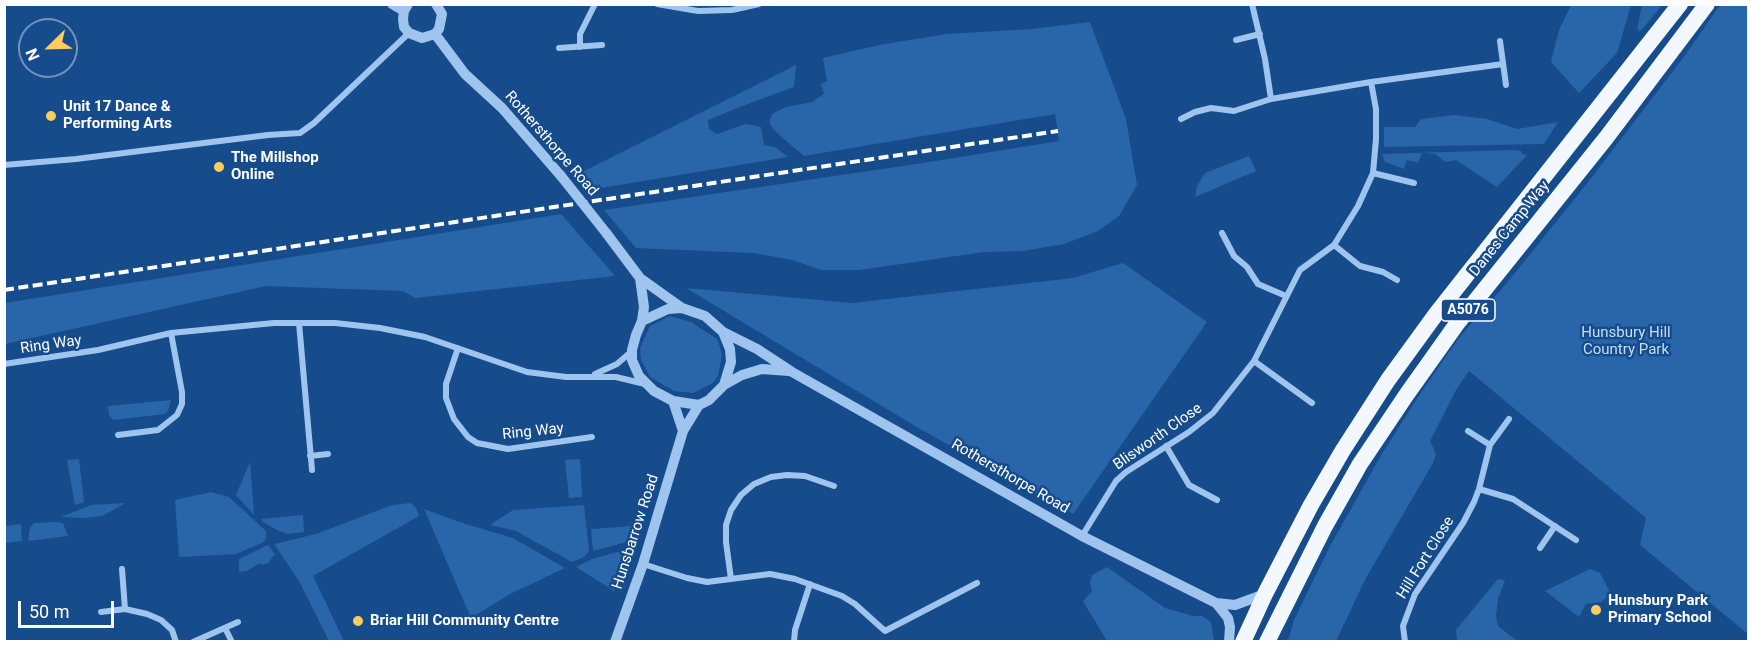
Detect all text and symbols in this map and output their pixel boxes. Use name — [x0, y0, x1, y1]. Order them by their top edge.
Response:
north arrow — [18, 18, 78, 78]
text: N — [22, 46, 44, 63]
street label: Rothersthorpe Road — [501, 88, 601, 200]
place label: Unit 17 Dance & Performing Arts — [63, 98, 172, 133]
marker: Unit 17 Dance & Performing Arts — [44, 109, 58, 123]
place label: The Millshop Online — [231, 149, 319, 184]
marker: The Millshop Online — [212, 160, 226, 174]
street label: Danes Camp Way — [1466, 178, 1554, 280]
road number: A5076 — [1441, 299, 1495, 321]
park label: Hunsbury Hill Country Park — [1581, 324, 1671, 359]
street label: Ring Way — [19, 332, 83, 358]
street label: Blisworth Close — [1110, 400, 1206, 474]
street label: Ring Way — [501, 420, 565, 444]
street label: Rothersthorpe Road — [948, 436, 1072, 518]
street label: Hunsbarrow Road — [609, 472, 663, 592]
street label: Hill Fort Close — [1394, 513, 1458, 603]
scale bar — [21, 589, 117, 627]
place label: Hunsbury Park Primary School — [1608, 592, 1711, 627]
text: 50 m — [29, 601, 69, 622]
marker: Hunsbury Park Primary School — [1589, 603, 1603, 617]
place label: Briar Hill Community Centre — [370, 612, 559, 630]
marker: Briar Hill Community Centre — [351, 614, 365, 628]

